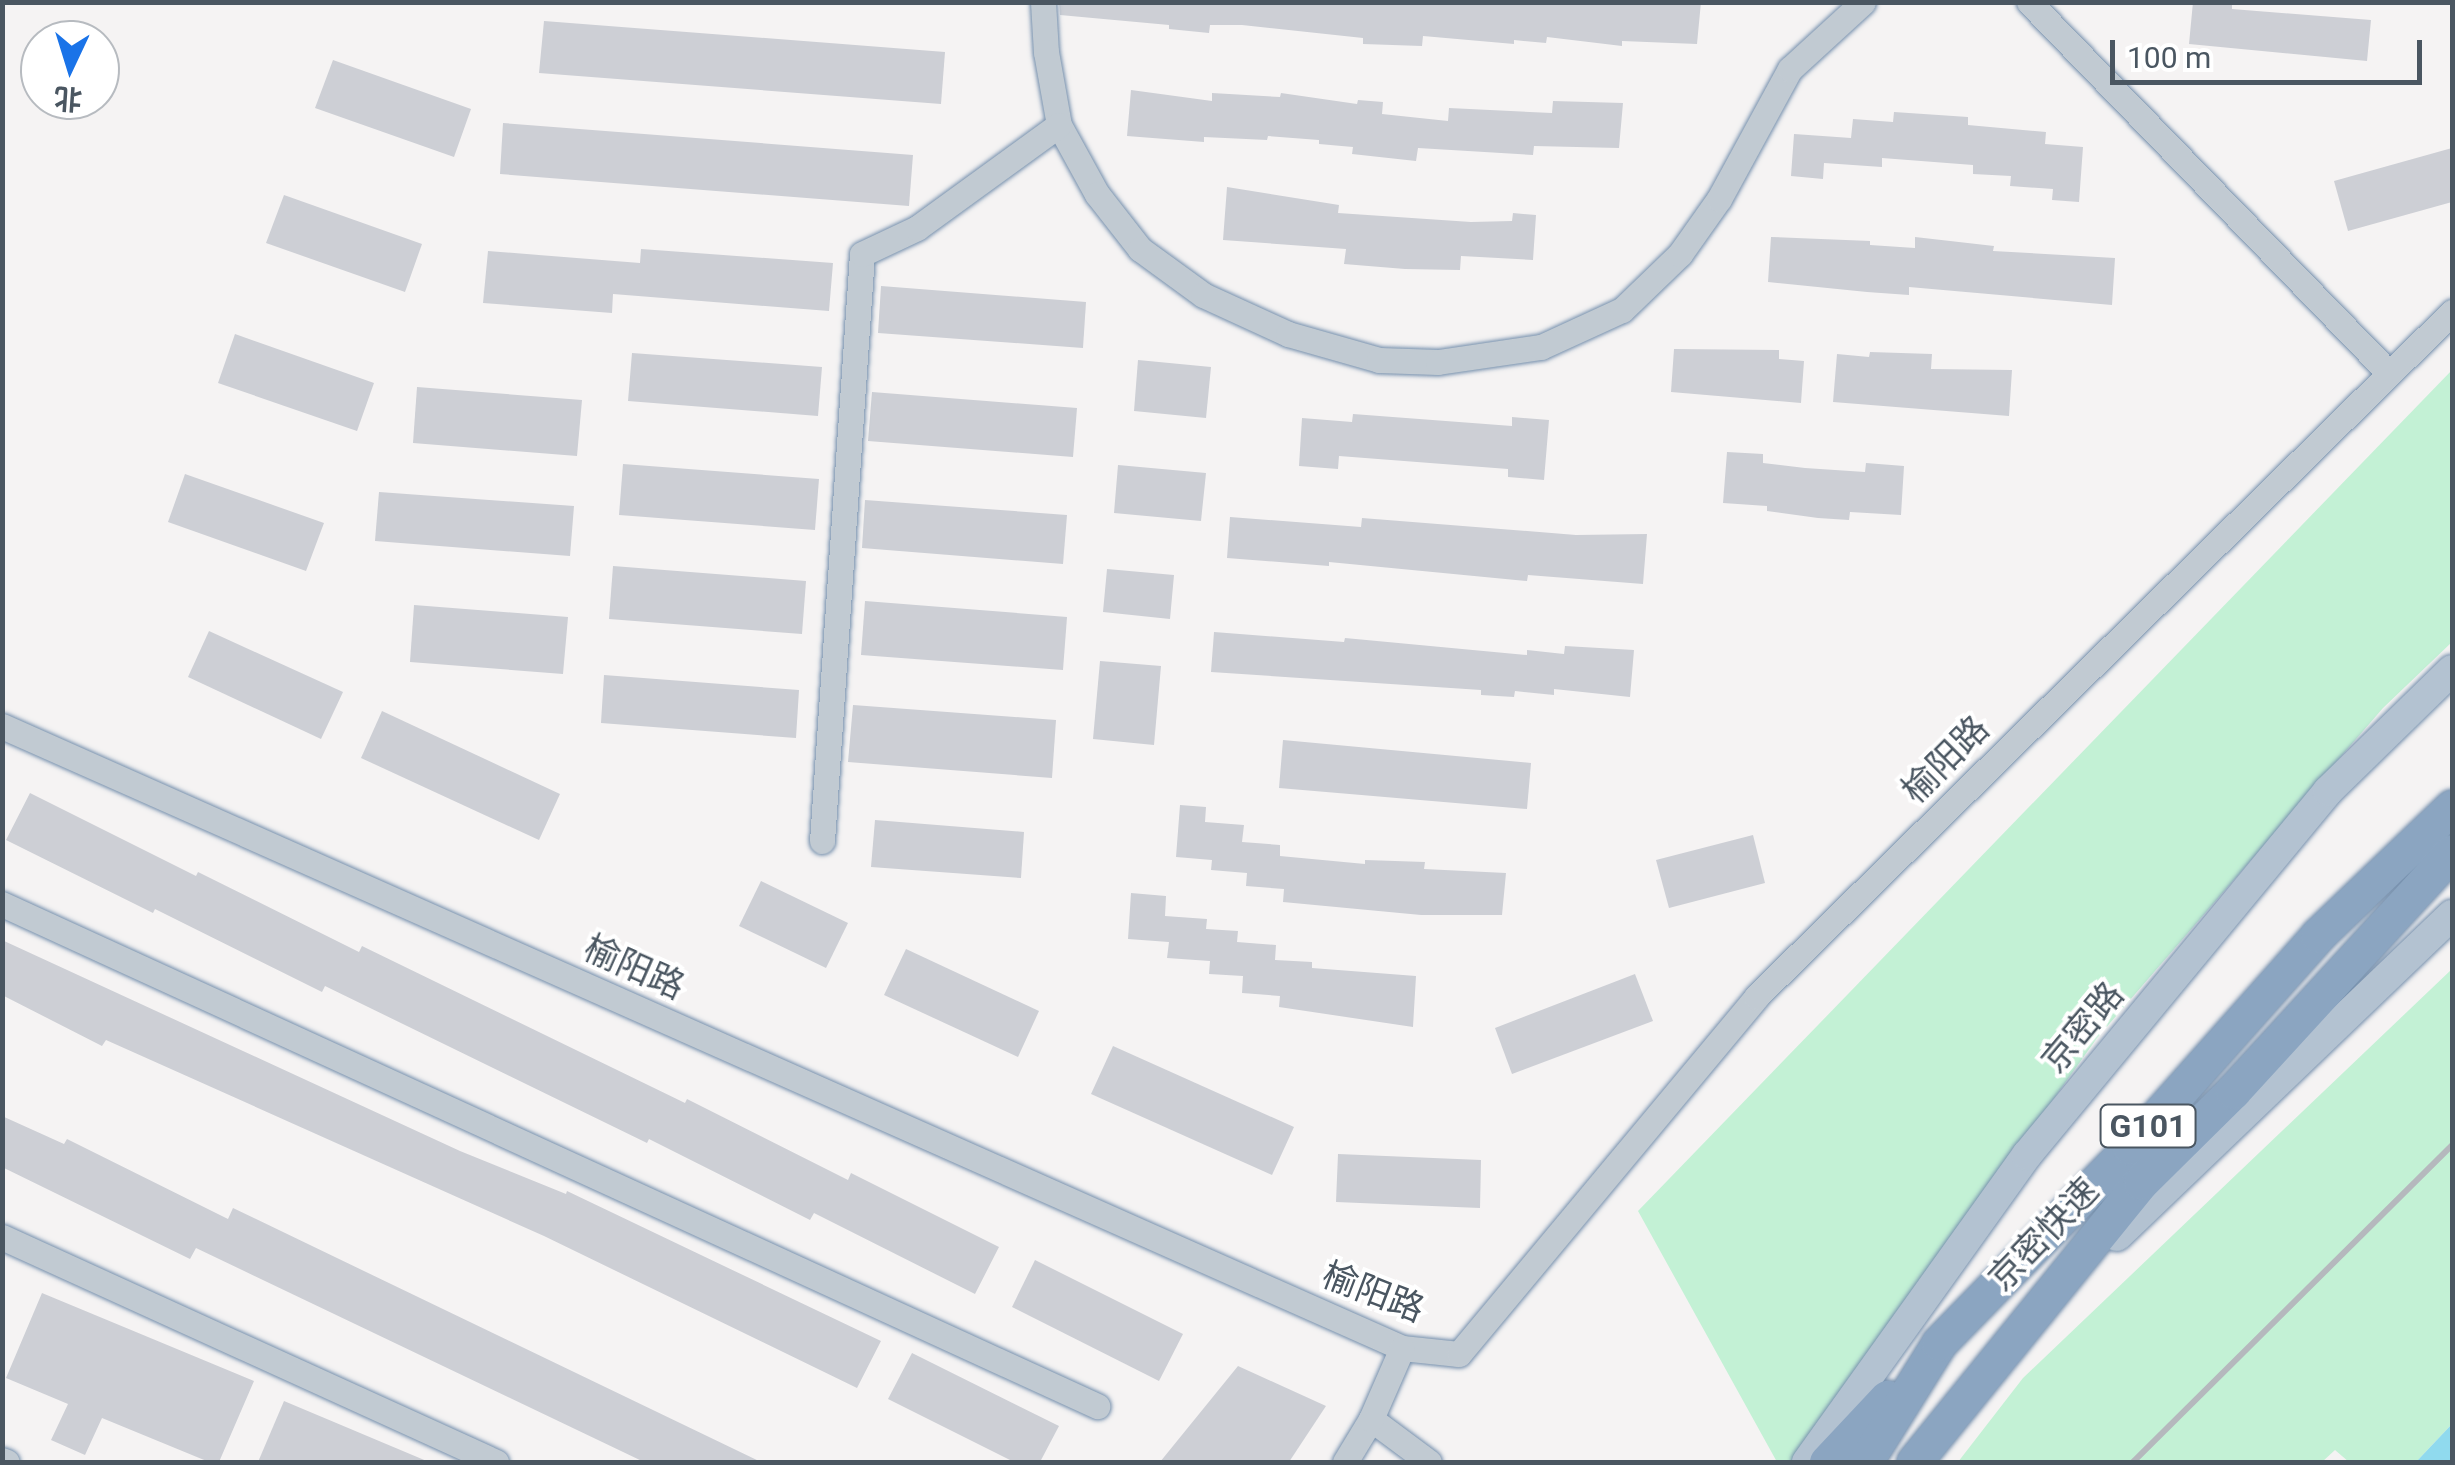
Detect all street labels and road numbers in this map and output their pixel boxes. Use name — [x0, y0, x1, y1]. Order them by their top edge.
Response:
street label: 榆阳路 — [1894, 708, 1998, 812]
street label: 榆阳路 — [577, 927, 691, 1009]
street label: 京密路 — [2033, 974, 2133, 1082]
road number: G101 — [2098, 1099, 2198, 1153]
street label: 京密快速 — [1980, 1170, 2108, 1300]
street label: 榆阳路 — [1316, 1255, 1430, 1331]

